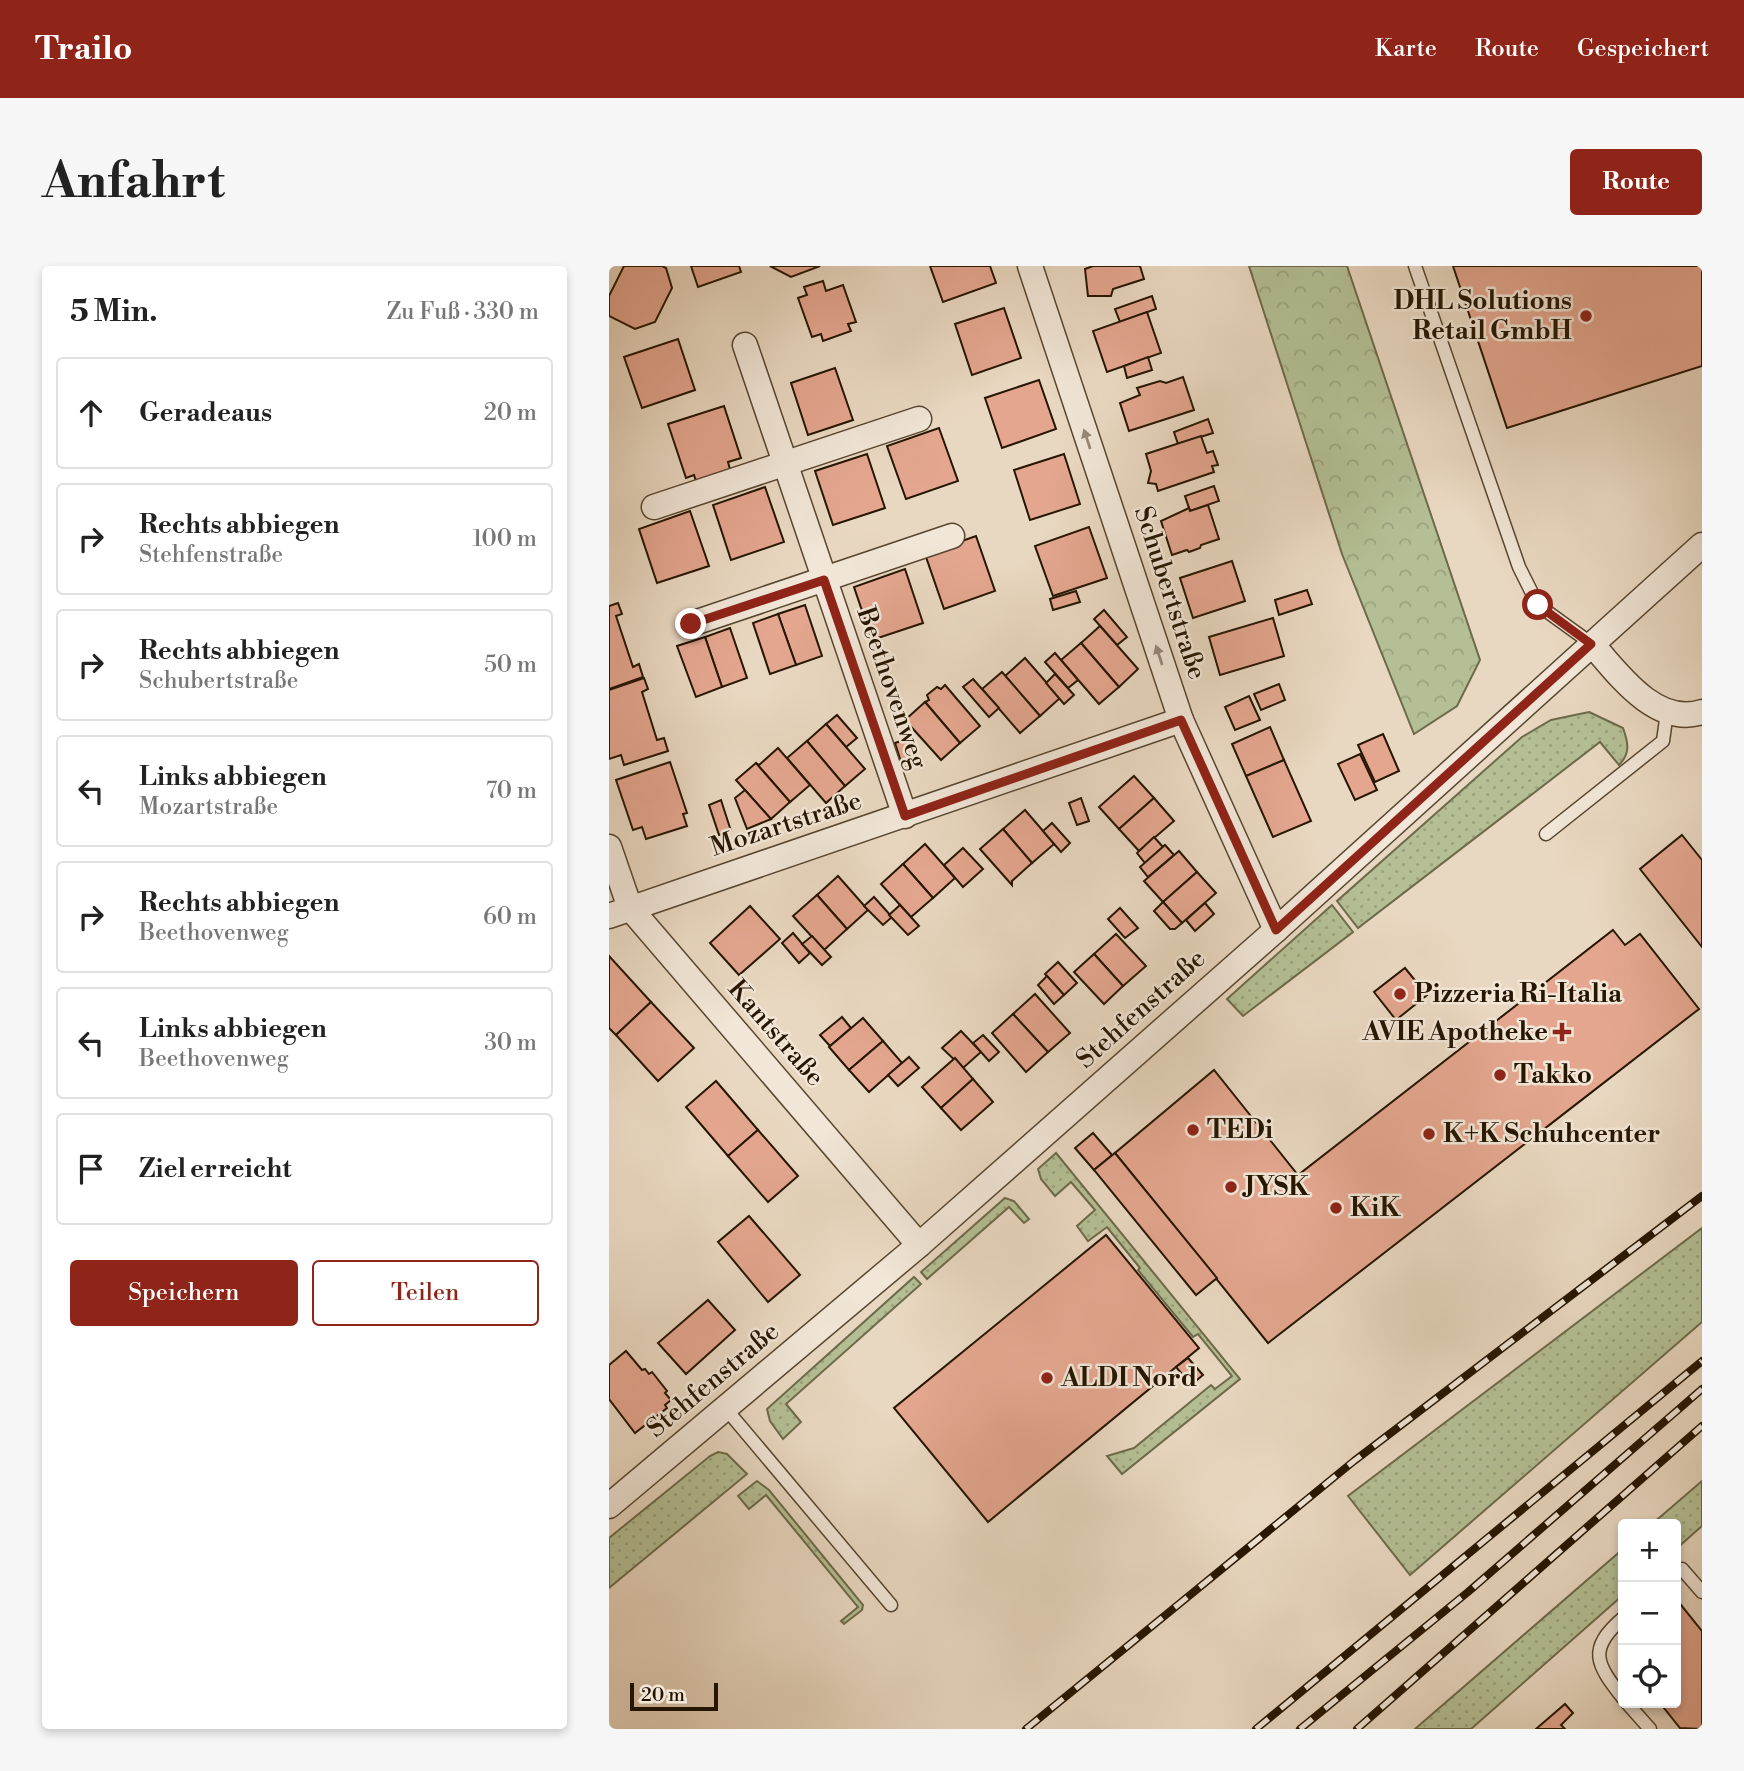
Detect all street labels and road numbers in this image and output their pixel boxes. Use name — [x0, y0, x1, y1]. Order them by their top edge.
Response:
street label: Schubertstraße — [1127, 502, 1213, 684]
street label: Beethovenweg — [849, 602, 935, 774]
street label: Mozartstraße — [706, 784, 866, 864]
street label: Stehfenstraße — [1070, 943, 1212, 1075]
street label: Kantstraße — [721, 973, 831, 1093]
street label: Stehfenstraße — [640, 1315, 786, 1445]

